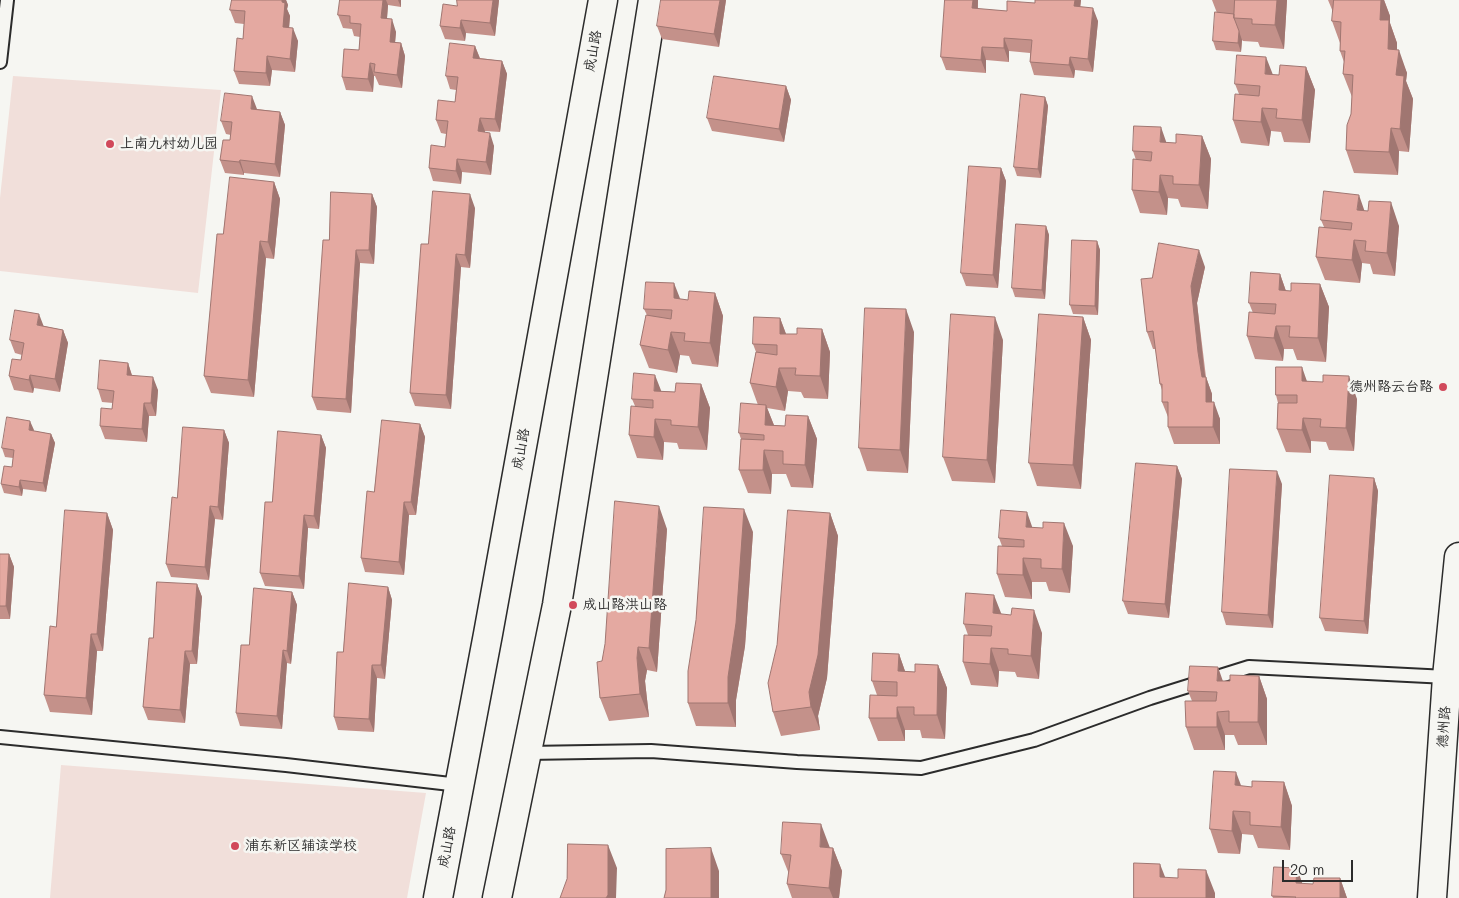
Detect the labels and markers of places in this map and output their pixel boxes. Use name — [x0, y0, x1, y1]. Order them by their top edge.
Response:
place label: 上南九村幼儿园 — [120, 136, 218, 152]
marker: 上南九村幼儿园 — [104, 138, 116, 150]
place label: 德州路云台路 — [1349, 379, 1433, 395]
marker: 德州路云台路 — [1437, 381, 1449, 393]
place label: 成山路洪山路 — [583, 597, 667, 613]
marker: 成山路洪山路 — [567, 599, 579, 611]
place label: 浦东新区辅读学校 — [245, 838, 357, 854]
marker: 浦东新区辅读学校 — [229, 840, 241, 852]

